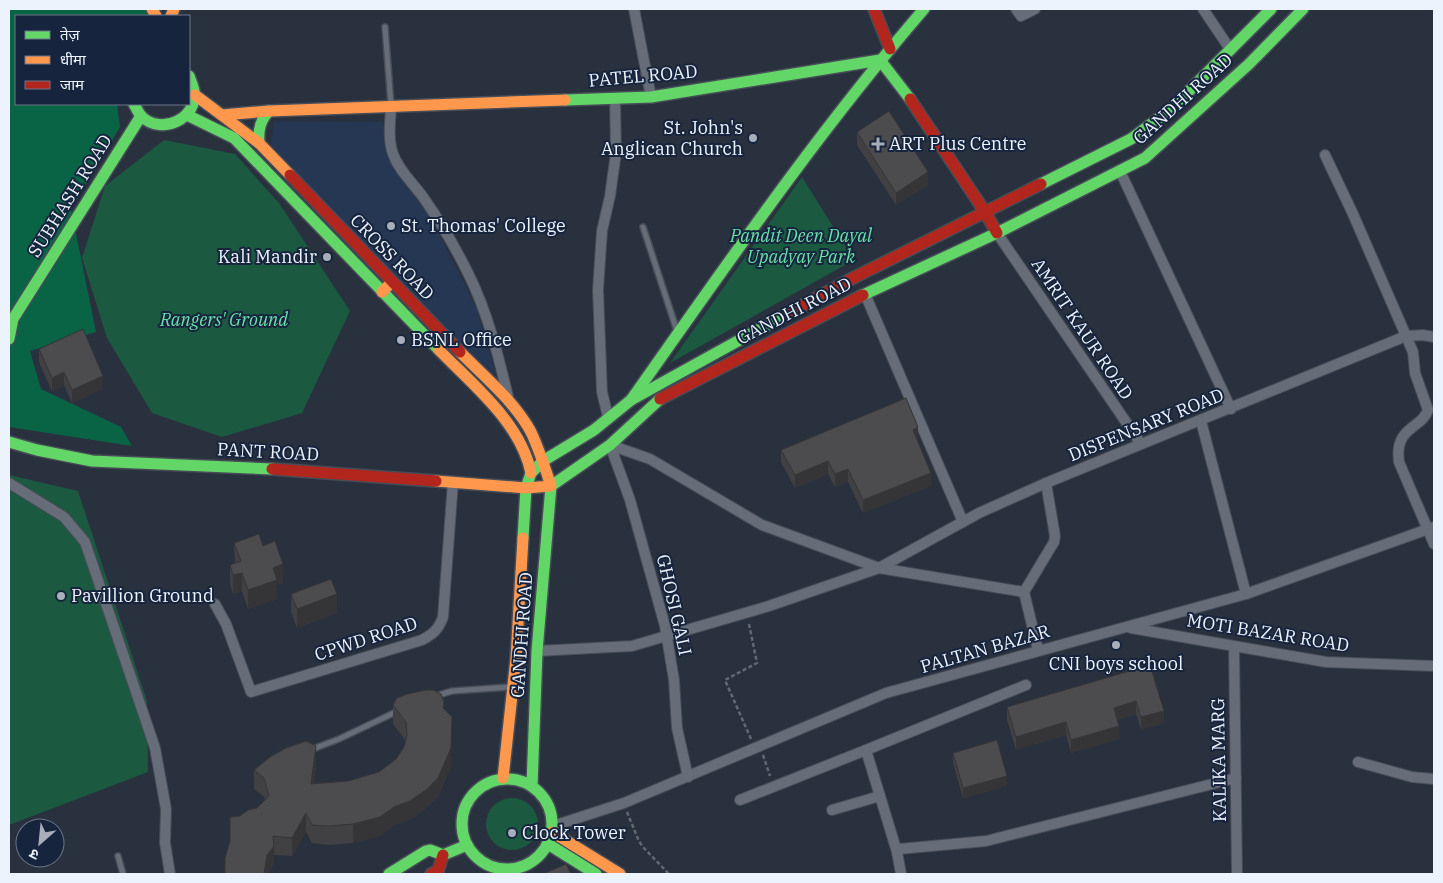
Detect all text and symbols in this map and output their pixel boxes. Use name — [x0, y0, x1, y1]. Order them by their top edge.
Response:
legend — [15, 15, 190, 105]
text: तेज़ — [60, 25, 81, 44]
street label: GANDHI ROAD — [1128, 48, 1237, 149]
text: धीमा — [60, 50, 87, 69]
street label: PATEL ROAD — [587, 59, 698, 92]
text: जाम — [60, 75, 85, 94]
place label: St. John's Anglican Church — [601, 116, 743, 160]
street label: SUBHASH ROAD — [23, 130, 117, 262]
marker: St. John's Anglican Church — [747, 132, 759, 144]
place label: ART Plus Centre — [889, 132, 1026, 155]
marker: ART Plus Centre — [871, 137, 885, 151]
street label: CROSS ROAD — [345, 209, 439, 305]
place label: St. Thomas' College — [401, 214, 566, 237]
marker: St. Thomas' College — [385, 220, 397, 232]
park label: Pandit Deen Dayal Upadyay Park — [729, 224, 873, 268]
place label: Kali Mandir — [218, 245, 317, 268]
marker: Kali Mandir — [321, 251, 333, 263]
street label: AMRIT KAUR ROAD — [1027, 254, 1138, 404]
street label: GANDHI ROAD — [732, 272, 855, 349]
park label: Rangers' Ground — [159, 308, 288, 331]
place label: BSNL Office — [411, 328, 512, 351]
marker: BSNL Office — [395, 334, 407, 346]
street label: DISPENSARY ROAD — [1065, 383, 1227, 466]
street label: PANT ROAD — [216, 437, 320, 466]
street label: GHOSI GALI — [652, 552, 697, 658]
street label: GANDHI ROAD — [506, 571, 537, 699]
place label: Pavillion Ground — [71, 584, 214, 607]
marker: Pavillion Ground — [55, 590, 67, 602]
street label: MOTI BAZAR ROAD — [1185, 608, 1351, 657]
street label: CPWD ROAD — [312, 611, 420, 666]
street label: PALTAN BAZAR — [918, 619, 1052, 678]
marker: CNI boys school — [1110, 639, 1122, 651]
place label: CNI boys school — [1049, 652, 1183, 675]
street label: KALIKA MARG — [1206, 698, 1231, 822]
north arrow — [15, 818, 65, 868]
place label: Clock Tower — [522, 821, 626, 844]
marker: Clock Tower — [506, 827, 518, 839]
text: उ — [26, 844, 42, 864]

